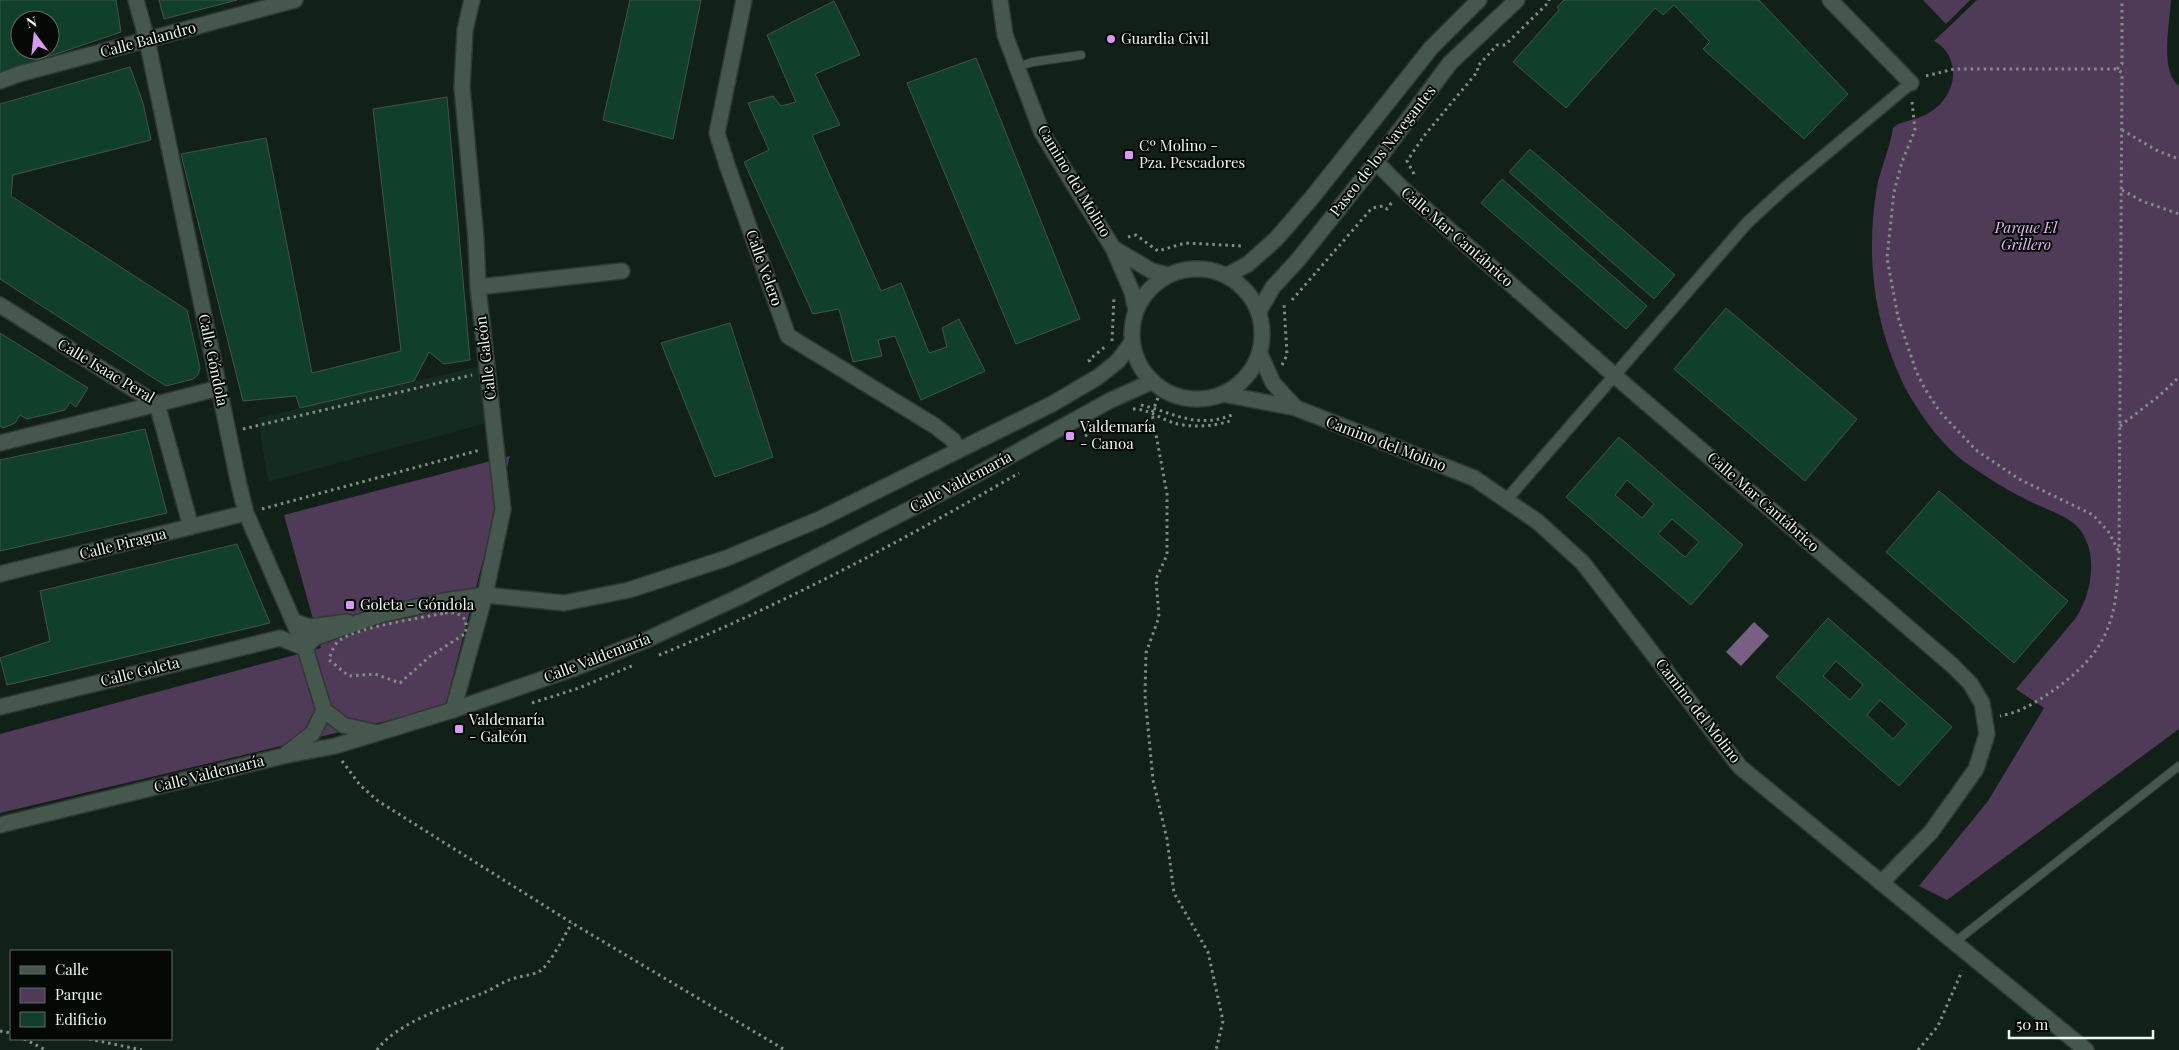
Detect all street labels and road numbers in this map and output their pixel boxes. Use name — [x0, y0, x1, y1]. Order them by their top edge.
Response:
street label: Calle Balandro — [98, 17, 198, 61]
street label: Paseo de los Navegantes — [1325, 81, 1440, 220]
street label: Camino del Molino — [1033, 121, 1116, 240]
street label: Calle Mar Cantábrico — [1397, 182, 1518, 291]
street label: Calle Velero — [742, 227, 788, 308]
street label: Calle Góndola — [194, 312, 234, 408]
street label: Calle Galeón — [470, 315, 500, 401]
street label: Calle Isaac Peral — [54, 333, 159, 407]
street label: Camino del Molino — [1323, 411, 1449, 475]
street label: Calle Valdemaría — [906, 446, 1015, 516]
street label: Calle Mar Cantábrico — [1703, 447, 1824, 556]
street label: Calle Piragua — [77, 522, 169, 563]
street label: Calle Valdemaría — [540, 627, 653, 687]
street label: Calle Goleta — [98, 651, 182, 690]
street label: Camino del Molino — [1652, 654, 1746, 767]
street label: Calle Valdemaría — [152, 750, 266, 796]

